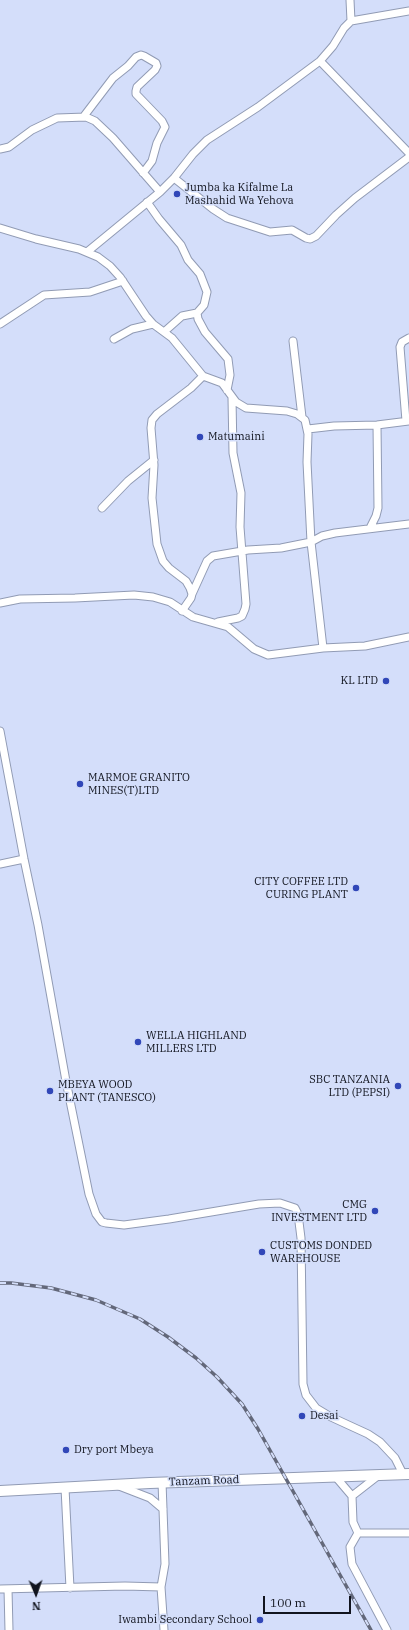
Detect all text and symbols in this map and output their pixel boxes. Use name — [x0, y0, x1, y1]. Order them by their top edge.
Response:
place label: Jumba ka Kifalme La Mashahid Wa Yehova — [185, 181, 294, 207]
marker: Jumba ka Kifalme La Mashahid Wa Yehova — [172, 189, 182, 199]
place label: Matumaini — [208, 430, 265, 444]
marker: Matumaini — [195, 432, 205, 442]
place label: KL LTD — [340, 674, 378, 688]
marker: KL LTD — [381, 676, 391, 686]
place label: MARMOE GRANITO MINES(T)LTD — [88, 771, 190, 797]
marker: MARMOE GRANITO MINES(T)LTD — [75, 779, 85, 789]
place label: CITY COFFEE LTD CURING PLANT — [254, 875, 348, 901]
marker: CITY COFFEE LTD CURING PLANT — [351, 883, 361, 893]
place label: WELLA HIGHLAND MILLERS LTD — [146, 1029, 247, 1055]
marker: WELLA HIGHLAND MILLERS LTD — [133, 1037, 143, 1047]
place label: SBC TANZANIA LTD (PEPSI) — [309, 1073, 390, 1099]
place label: MBEYA WOOD PLANT (TANESCO) — [58, 1078, 156, 1104]
marker: SBC TANZANIA LTD (PEPSI) — [393, 1081, 403, 1091]
marker: MBEYA WOOD PLANT (TANESCO) — [45, 1086, 55, 1096]
place label: CMG INVESTMENT LTD — [271, 1198, 367, 1224]
marker: CMG INVESTMENT LTD — [370, 1206, 380, 1216]
place label: CUSTOMS DONDED WAREHOUSE — [270, 1239, 372, 1265]
marker: CUSTOMS DONDED WAREHOUSE — [257, 1247, 267, 1257]
place label: Desai — [310, 1409, 339, 1423]
marker: Desai — [297, 1411, 307, 1421]
place label: Dry port Mbeya — [74, 1443, 154, 1457]
marker: Dry port Mbeya — [61, 1445, 71, 1455]
street label: Tanzam Road — [168, 1473, 240, 1489]
north arrow — [16, 1574, 56, 1614]
scale bar — [265, 1588, 353, 1614]
text: 100 m — [270, 1595, 306, 1610]
text: N — [32, 1599, 41, 1613]
place label: Iwambi Secondary School — [118, 1613, 252, 1627]
marker: Iwambi Secondary School — [255, 1615, 265, 1625]

